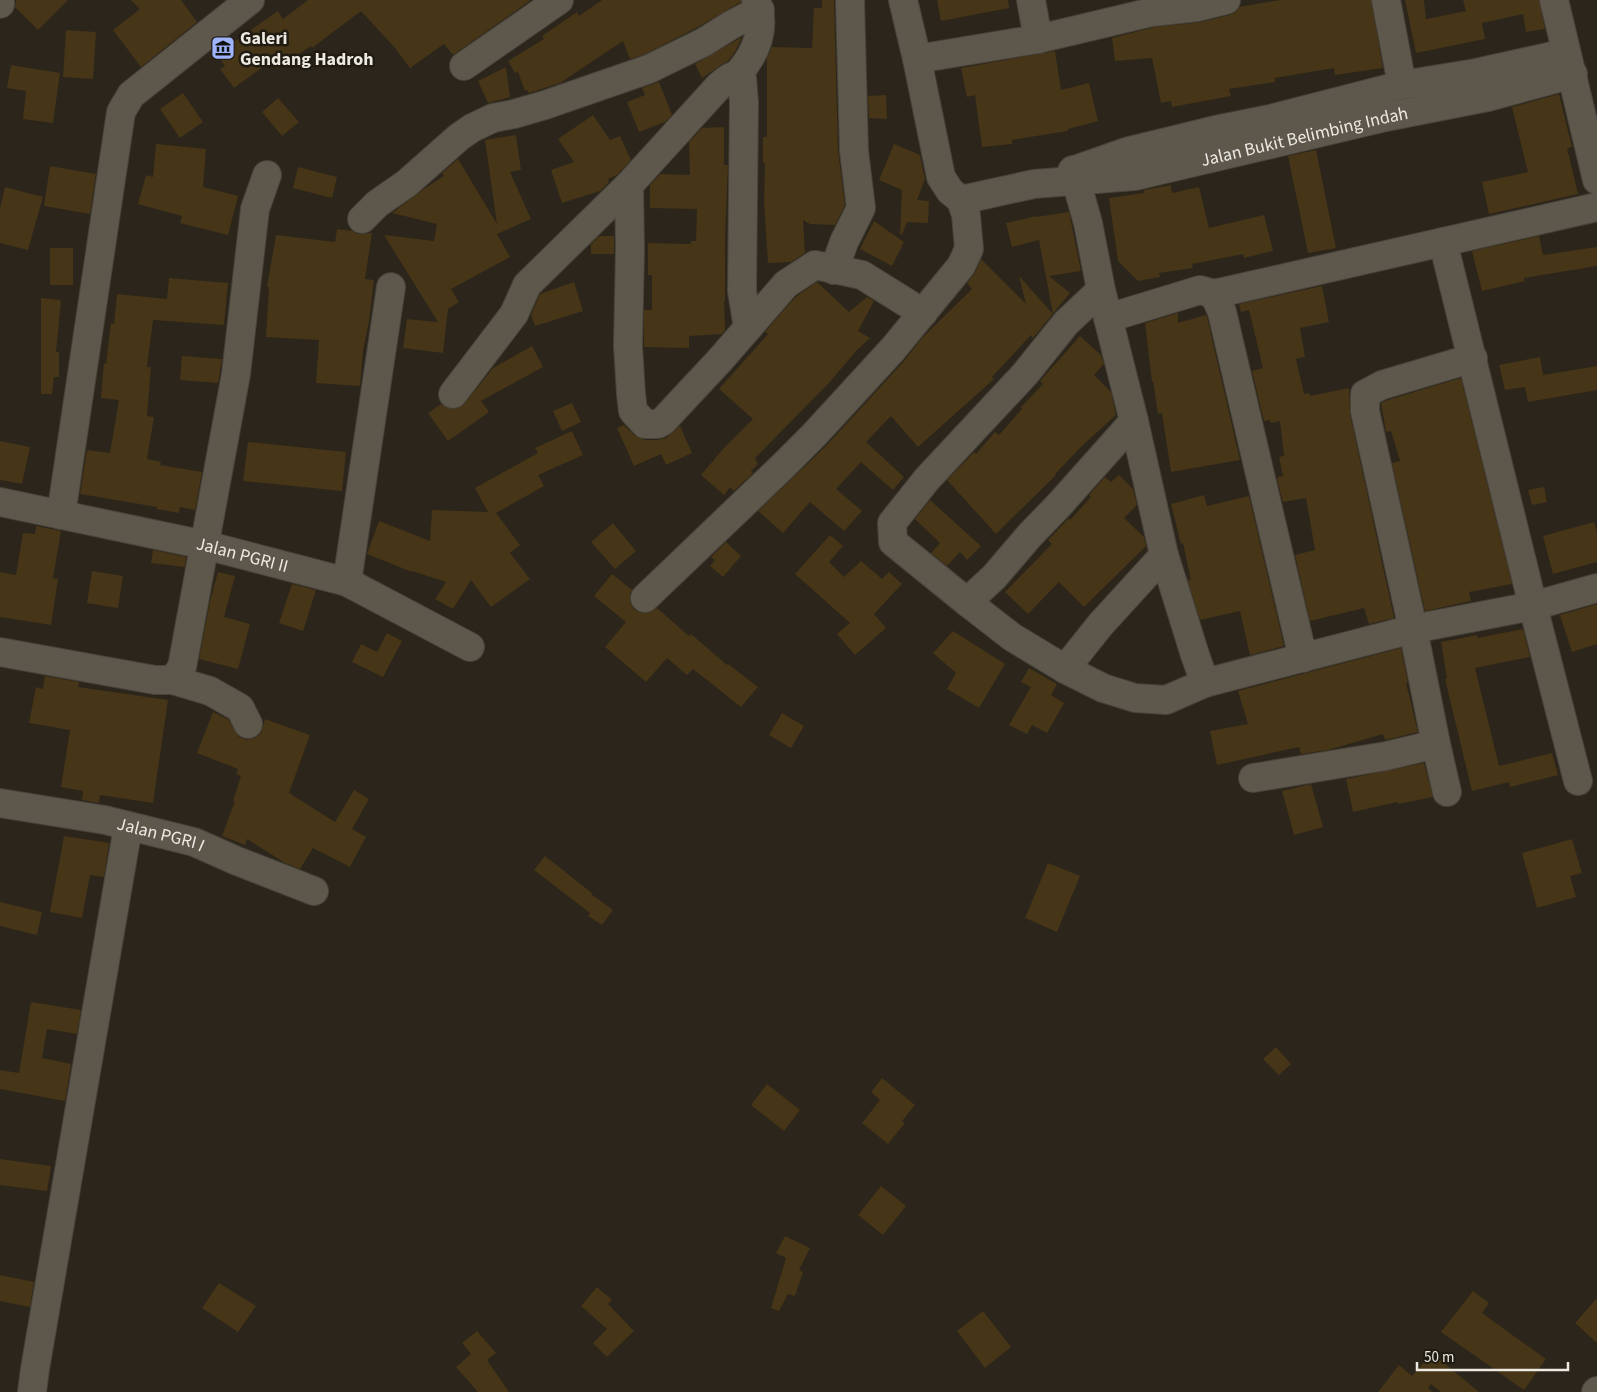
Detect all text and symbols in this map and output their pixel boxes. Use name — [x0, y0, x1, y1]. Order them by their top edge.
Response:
place label: Galeri Gendang Hadroh — [240, 26, 374, 72]
museum icon: Galeri Gendang Hadroh — [210, 35, 236, 61]
street label: Jalan Bukit Belimbing Indah — [1198, 101, 1410, 173]
street label: Jalan PGRI II — [194, 531, 291, 579]
street label: Jalan PGRI I — [114, 811, 209, 858]
scale bar — [1417, 1340, 1568, 1372]
text: 50 m — [1424, 1347, 1454, 1368]

